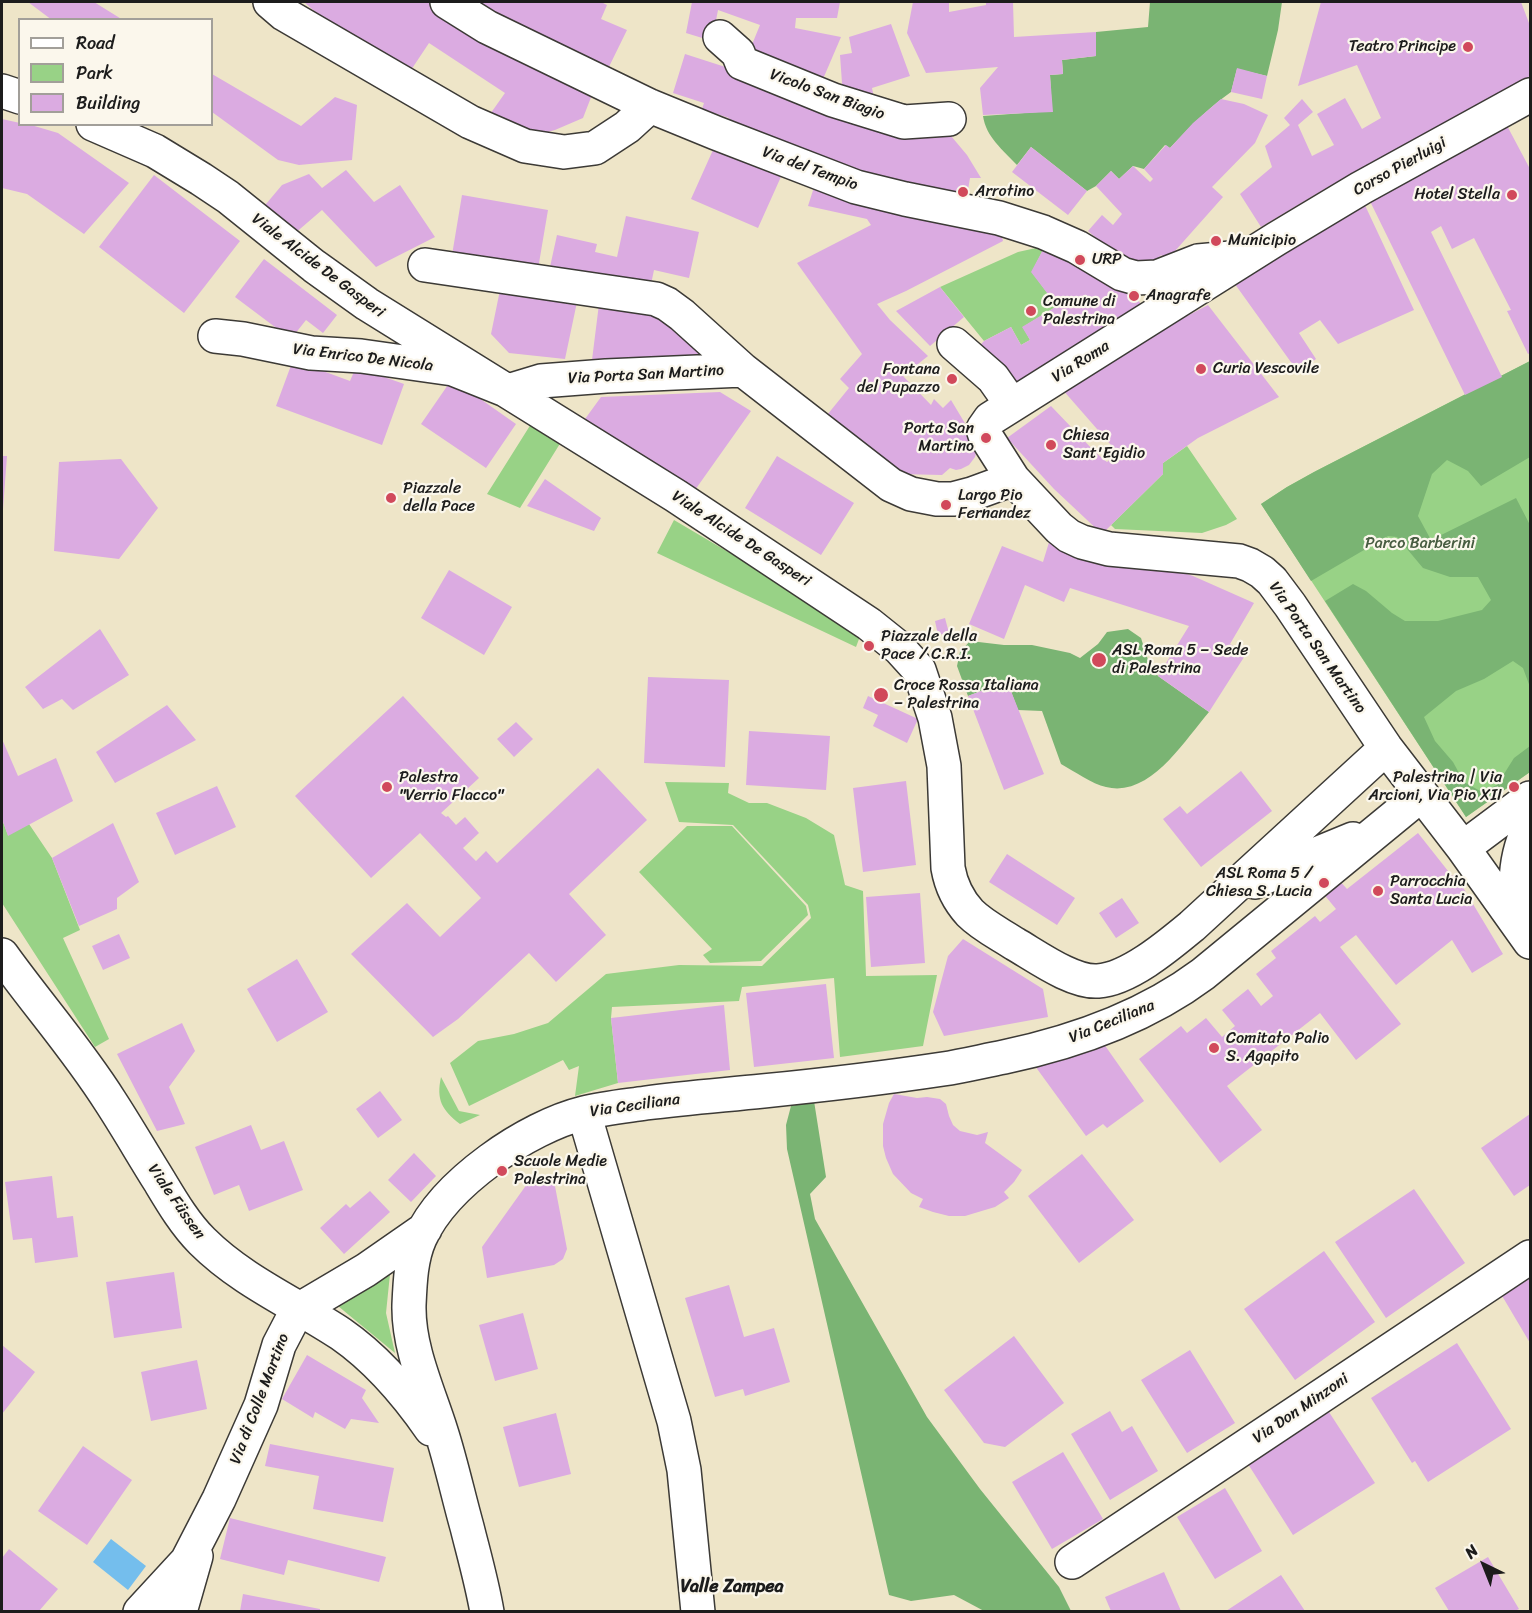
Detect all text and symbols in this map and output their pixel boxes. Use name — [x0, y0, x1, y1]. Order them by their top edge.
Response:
legend — [18, 18, 213, 126]
text: Road — [76, 27, 115, 59]
place label: Teatro Principe — [1349, 37, 1456, 57]
marker: Teatro Principe — [1461, 40, 1475, 54]
text: Park — [76, 57, 113, 89]
street label: Vicolo San Biagio — [767, 65, 887, 125]
text: Building — [76, 87, 140, 119]
street label: Corso Pierluigi — [1350, 134, 1450, 200]
street label: Via del Tempio — [760, 143, 860, 195]
place label: Arrotino — [975, 182, 1034, 202]
marker: Arrotino — [956, 185, 970, 199]
place label: Hotel Stella — [1414, 185, 1500, 205]
marker: Hotel Stella — [1505, 188, 1519, 202]
street label: Viale Alcide De Gasperi — [248, 210, 388, 322]
place label: Municipio — [1228, 231, 1296, 251]
marker: Municipio — [1209, 234, 1223, 248]
place label: URP — [1092, 250, 1122, 270]
marker: URP — [1073, 253, 1087, 267]
place label: Anagrafe — [1146, 286, 1211, 306]
marker: Anagrafe — [1127, 289, 1141, 303]
place label: Comune di Palestrina — [1043, 292, 1115, 330]
marker: Comune di Palestrina — [1024, 304, 1038, 318]
street label: Via Roma — [1049, 337, 1113, 387]
street label: Via Enrico De Nicola — [292, 340, 434, 376]
place label: Curia Vescovile — [1213, 359, 1319, 379]
place label: Fontana del Pupazzo — [857, 360, 940, 398]
street label: Via Porta San Martino — [567, 361, 725, 389]
marker: Curia Vescovile — [1194, 362, 1208, 376]
marker: Fontana del Pupazzo — [945, 372, 959, 386]
place label: Porta San Martino — [904, 419, 974, 457]
place label: Chiesa Sant'Egidio — [1063, 426, 1145, 464]
marker: Porta San Martino — [979, 431, 993, 445]
marker: Chiesa Sant'Egidio — [1044, 438, 1058, 452]
place label: Piazzale della Pace — [403, 479, 475, 517]
place label: Largo Pio Fernandez — [958, 486, 1031, 524]
street label: Viale Alcide De Gasperi — [668, 487, 814, 591]
marker: Piazzale della Pace — [384, 491, 398, 505]
marker: Largo Pio Fernandez — [939, 498, 953, 512]
park label: Parco Barberini — [1365, 534, 1475, 554]
street label: Via Porta San Martino — [1264, 579, 1370, 717]
place label: Piazzale della Pace / C.R.I. — [881, 627, 977, 665]
marker: Piazzale della Pace / C.R.I. — [862, 639, 876, 653]
place label: ASL Roma 5 – Sede di Palestrina — [1112, 641, 1249, 679]
marker: ASL Roma 5 – Sede di Palestrina — [1090, 651, 1108, 669]
place label: Croce Rossa Italiana – Palestrina — [894, 676, 1039, 714]
marker: Croce Rossa Italiana – Palestrina — [872, 686, 890, 704]
place label: Palestra "Verrio Flacco" — [399, 768, 504, 806]
place label: Palestrina | Via Arcioni, Via Pio XII — [1368, 768, 1502, 806]
marker: Palestra "Verrio Flacco" — [380, 780, 394, 794]
marker: Palestrina | Via Arcioni, Via Pio XII — [1507, 780, 1521, 794]
place label: ASL Roma 5 / Chiesa S. Lucia — [1206, 864, 1312, 902]
place label: Parrocchia Santa Lucia — [1390, 872, 1472, 910]
marker: ASL Roma 5 / Chiesa S. Lucia — [1317, 876, 1331, 890]
marker: Parrocchia Santa Lucia — [1371, 884, 1385, 898]
street label: Via Ceciliana — [1066, 996, 1158, 1048]
place label: Comitato Palio S. Agapito — [1226, 1029, 1329, 1067]
marker: Comitato Palio S. Agapito — [1207, 1041, 1221, 1055]
street label: Via Ceciliana — [589, 1090, 681, 1122]
place label: Scuole Medie Palestrina — [514, 1152, 607, 1190]
street label: Viale Füssen — [143, 1161, 209, 1243]
marker: Scuole Medie Palestrina — [495, 1164, 509, 1178]
street label: Via di Colle Martino — [226, 1331, 294, 1467]
street label: Via Don Minzoni — [1249, 1370, 1353, 1448]
north arrow — [1454, 1535, 1514, 1595]
text: N — [1457, 1537, 1485, 1566]
district label: Valle Zampea — [680, 1576, 784, 1598]

